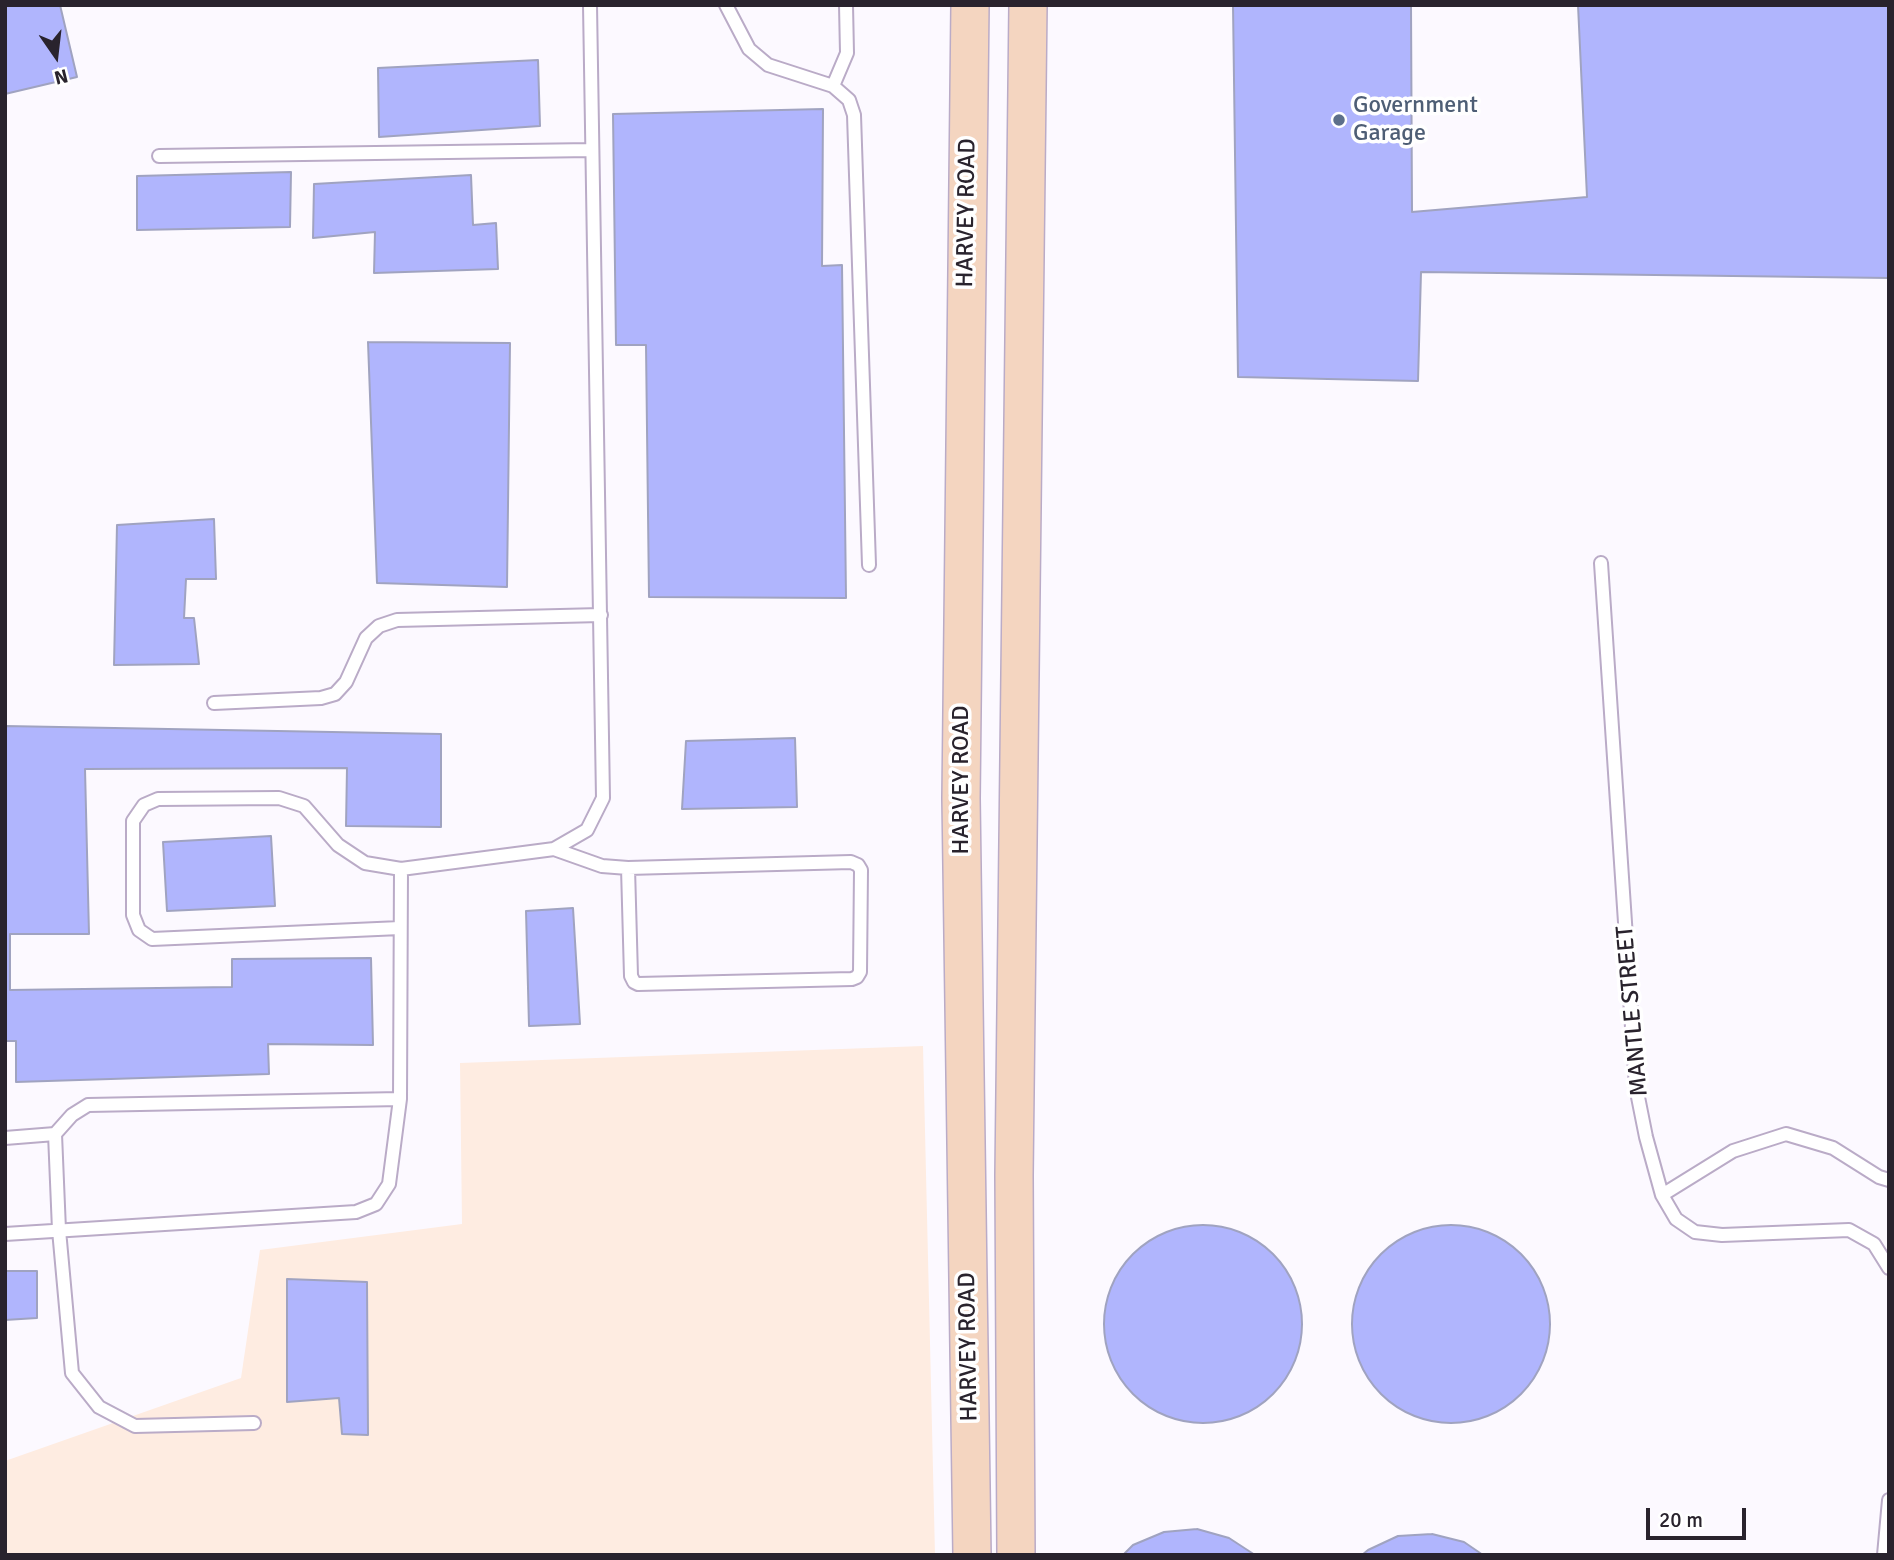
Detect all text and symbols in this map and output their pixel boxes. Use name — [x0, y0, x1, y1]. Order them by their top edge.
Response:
north arrow — [21, 21, 91, 91]
text: N — [52, 63, 70, 90]
place label: Government Garage — [1353, 92, 1478, 148]
marker: Government Garage — [1331, 112, 1347, 128]
street label: HARVEY ROAD — [951, 138, 983, 288]
street label: HARVEY ROAD — [948, 705, 976, 855]
street label: MANTLE STREET — [1611, 924, 1655, 1098]
street label: HARVEY ROAD — [953, 1272, 985, 1422]
scale bar — [1649, 1494, 1749, 1538]
text: 20 m — [1659, 1507, 1703, 1533]

